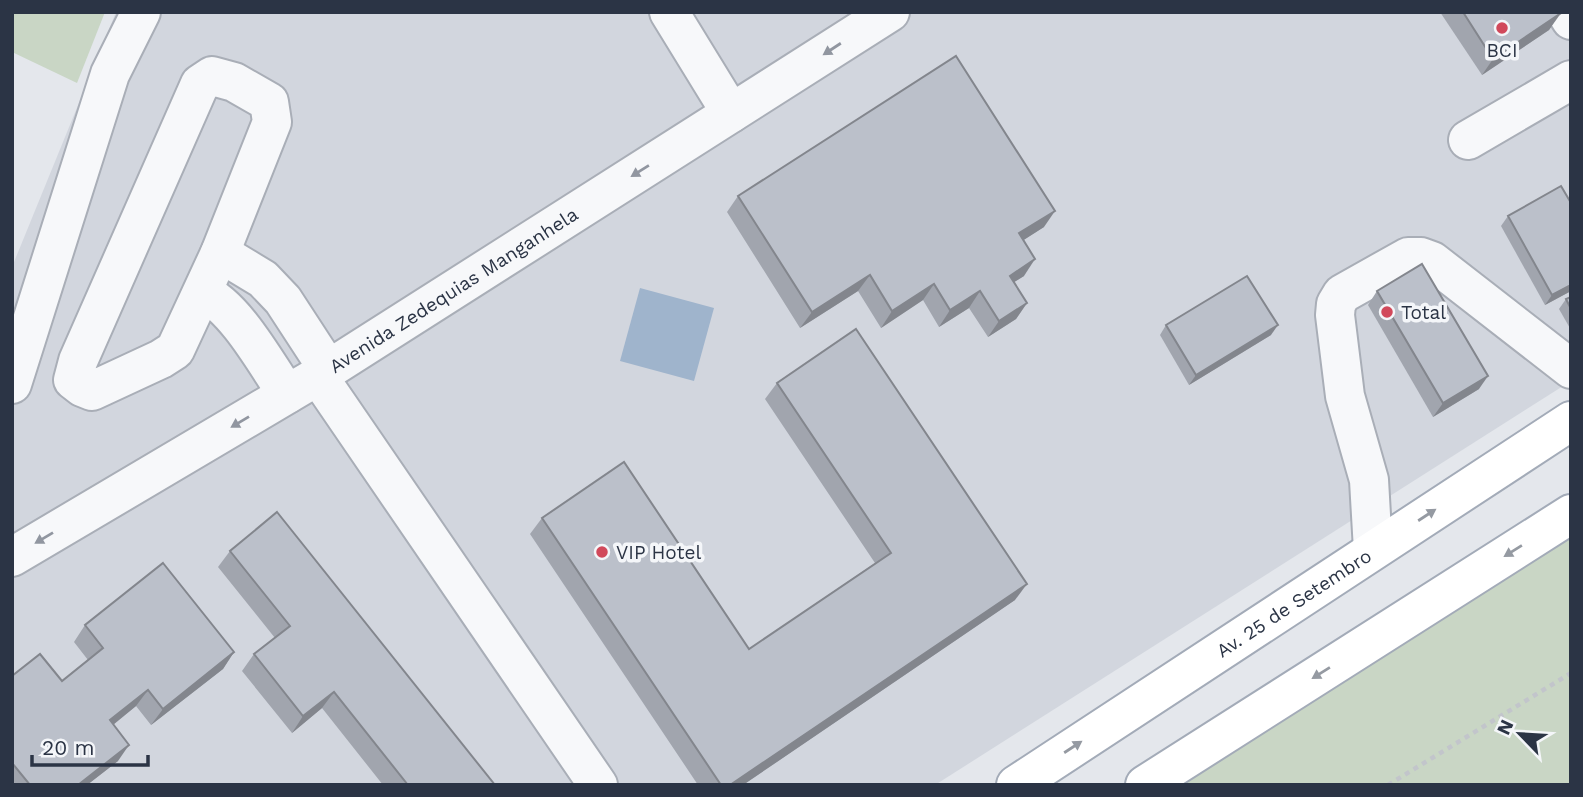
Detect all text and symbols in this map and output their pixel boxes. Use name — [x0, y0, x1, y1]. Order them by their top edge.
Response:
marker: BCI — [1494, 20, 1510, 36]
place label: BCI — [1486, 39, 1518, 62]
one-way arrow — [823, 42, 842, 55]
one-way arrow — [631, 165, 650, 178]
street label: Avenida Zedequias Manganhela — [325, 202, 582, 377]
place label: Total — [1401, 301, 1446, 324]
marker: Total — [1379, 304, 1395, 320]
one-way arrow — [230, 416, 250, 428]
one-way arrow — [1417, 509, 1436, 522]
one-way arrow — [35, 532, 54, 545]
place label: VIP Hotel — [616, 541, 702, 564]
marker: VIP Hotel — [594, 544, 610, 560]
street label: Av. 25 de Setembro — [1212, 544, 1375, 662]
one-way arrow — [1504, 544, 1522, 558]
one-way arrow — [1312, 666, 1330, 680]
north arrow — [1485, 699, 1555, 769]
text: N — [1492, 716, 1518, 738]
scale bar — [32, 724, 147, 768]
text: 20 m — [42, 735, 94, 760]
one-way arrow — [1063, 741, 1082, 754]

